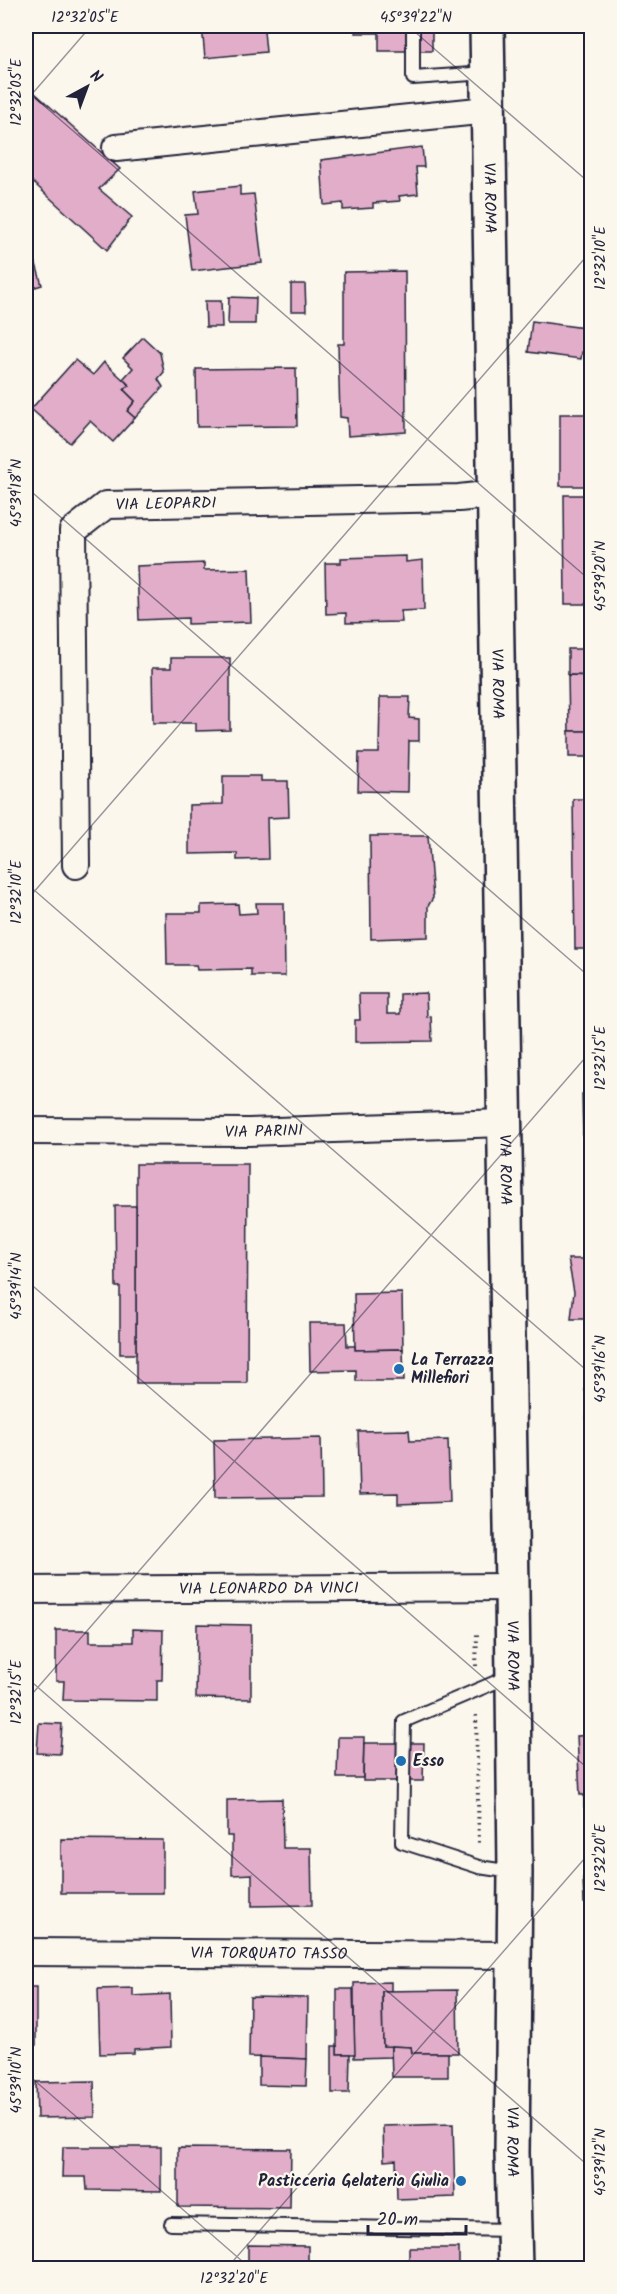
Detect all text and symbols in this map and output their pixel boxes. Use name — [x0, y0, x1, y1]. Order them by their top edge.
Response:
text: 12°32'05"E — [51, 6, 120, 30]
text: 45°39'22"N — [380, 6, 452, 30]
text: 12°32'05"E — [5, 57, 29, 126]
north arrow — [57, 57, 117, 117]
text: N — [84, 64, 108, 90]
street label: VIA ROMA — [477, 162, 503, 234]
text: 12°32'10"E — [589, 225, 613, 290]
text: 45°39'18"N — [5, 459, 29, 527]
street label: VIA LEOPARDI — [115, 490, 217, 517]
text: 45°39'20"N — [589, 541, 613, 611]
street label: VIA ROMA — [484, 648, 511, 720]
text: 12°32'10"E — [5, 859, 29, 924]
text: 12°32'15"E — [589, 1025, 613, 1090]
street label: VIA PARINI — [225, 1118, 304, 1145]
street label: VIA ROMA — [492, 1134, 518, 1206]
text: 45°39'14"N — [5, 1252, 29, 1320]
text: 45°39'16"N — [589, 1335, 613, 1403]
place label: La Terrazza Millefiori — [411, 1348, 494, 1391]
marker: La Terrazza Millefiori — [392, 1362, 406, 1376]
street label: VIA LEONARDO DA VINCI — [179, 1575, 359, 1602]
street label: VIA ROMA — [500, 1620, 526, 1692]
text: 12°32'15"E — [5, 1659, 29, 1724]
place label: Esso — [413, 1749, 444, 1774]
marker: Esso — [394, 1754, 408, 1768]
text: 12°32'20"E — [589, 1823, 613, 1892]
street label: VIA TORQUATO TASSO — [190, 1941, 348, 1966]
text: 45°39'10"N — [5, 2047, 29, 2113]
street label: VIA ROMA — [499, 2106, 525, 2178]
text: 45°39'12"N — [589, 2128, 613, 2196]
place label: Pasticceria Gelateria Giulia — [258, 2169, 449, 2194]
marker: Pasticceria Gelateria Giulia — [454, 2174, 468, 2188]
scale bar — [368, 2198, 466, 2236]
text: 20 m — [377, 2206, 418, 2235]
text: 12°32'20"E — [200, 2267, 269, 2291]

